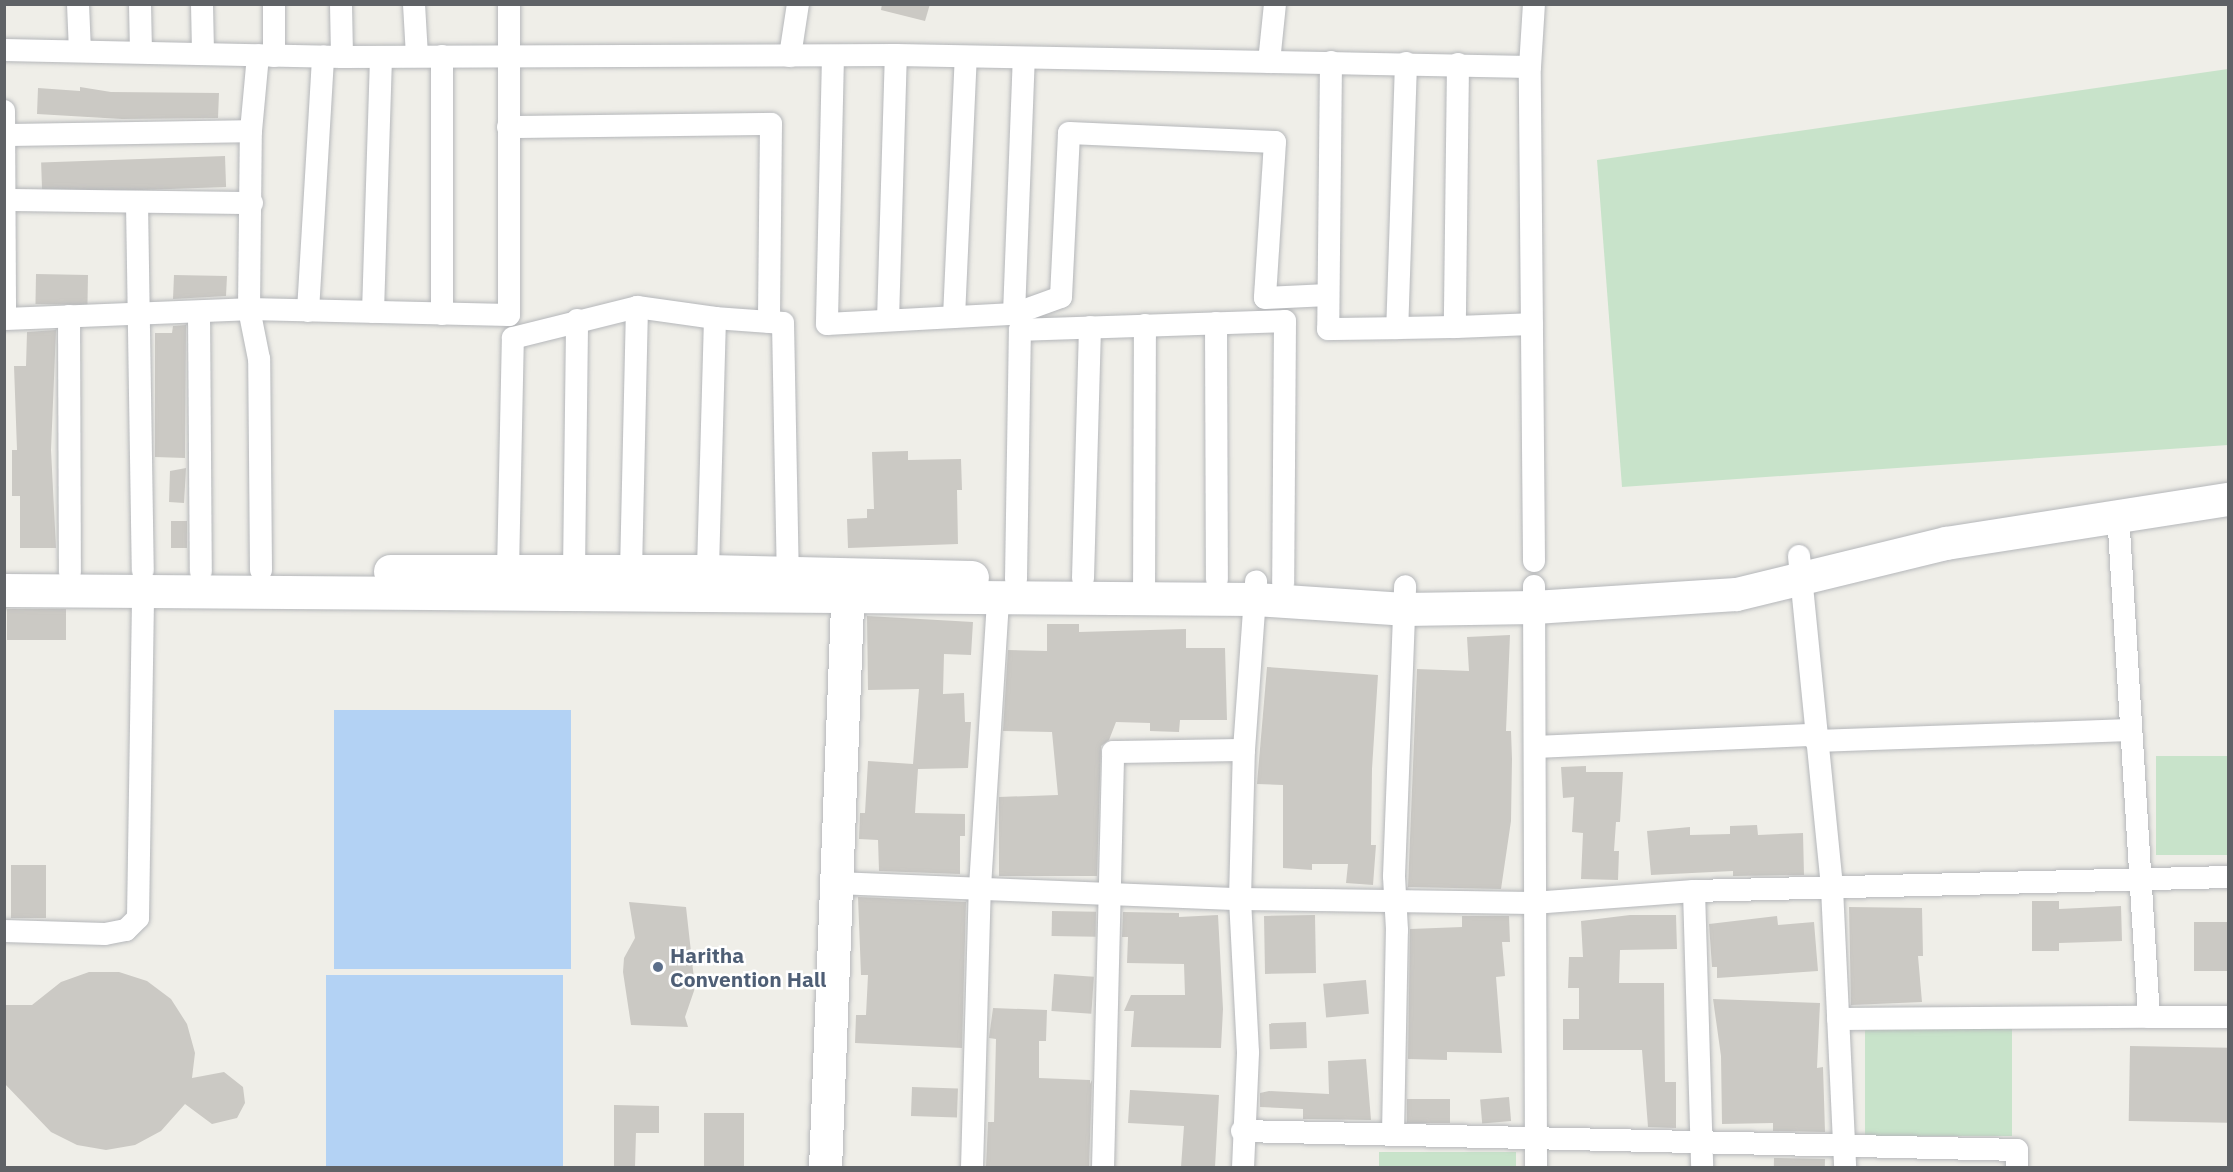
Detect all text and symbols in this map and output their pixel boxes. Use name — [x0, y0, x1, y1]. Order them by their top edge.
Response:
place label: Haritha Convention Hall — [670, 942, 826, 992]
marker: Haritha Convention Hall — [651, 960, 665, 974]

